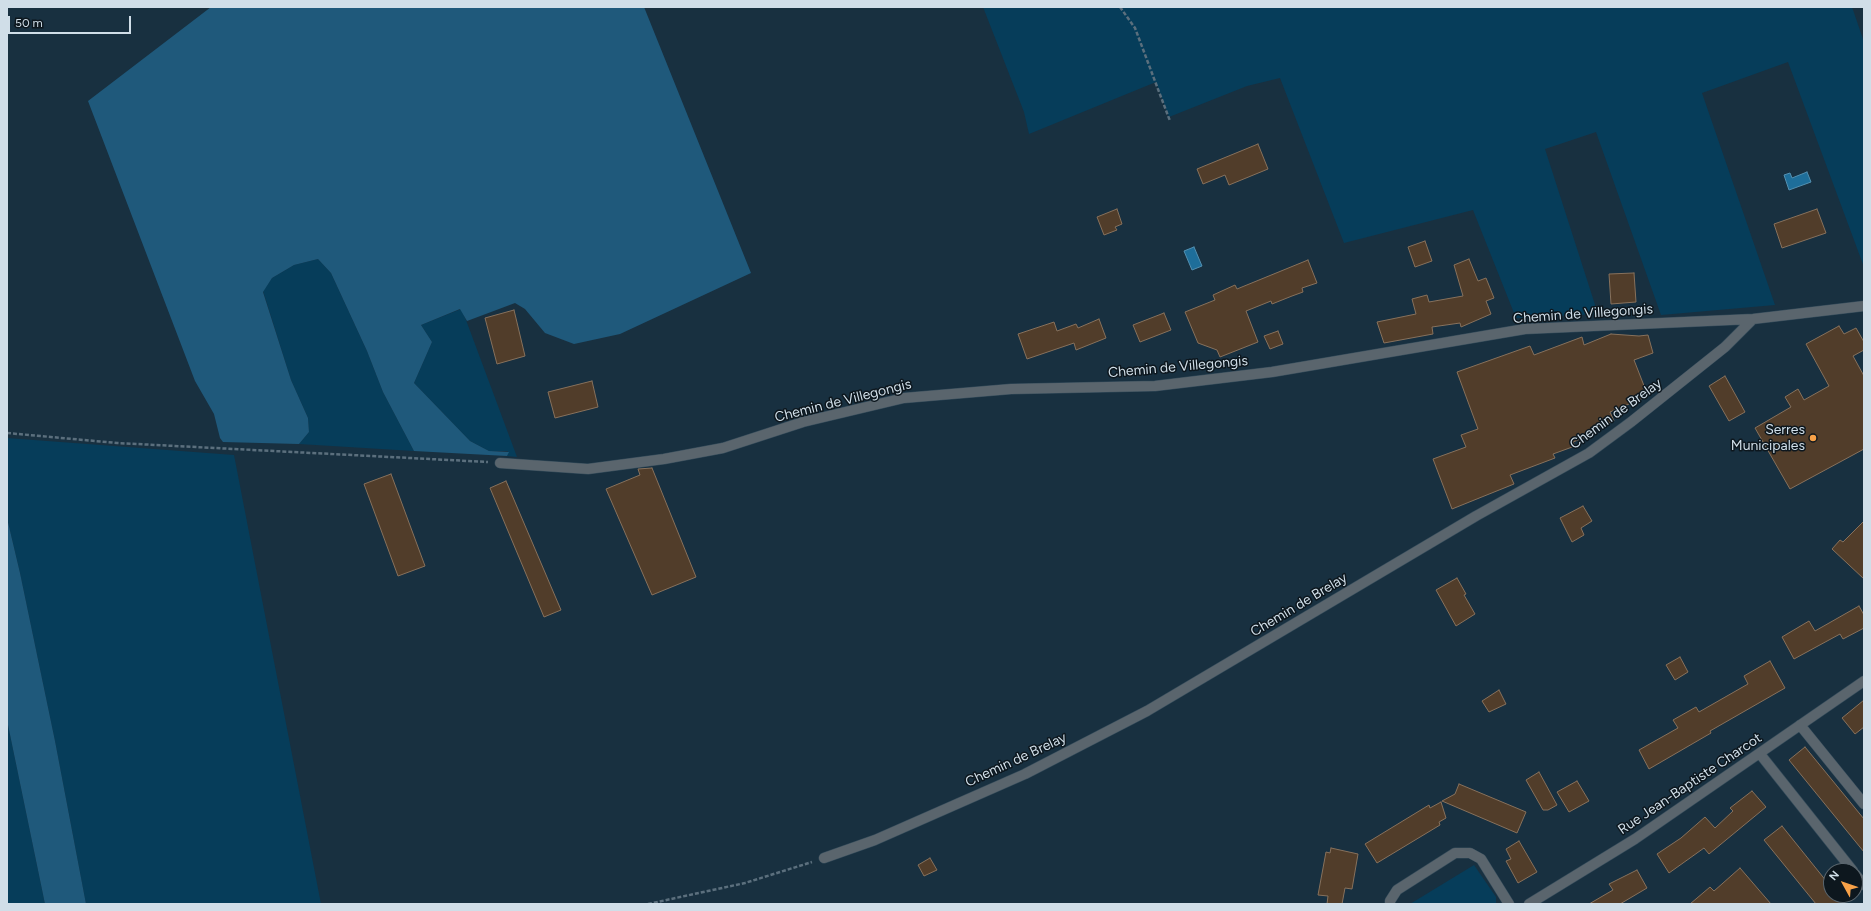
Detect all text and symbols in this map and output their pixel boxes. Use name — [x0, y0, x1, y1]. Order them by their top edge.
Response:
scale bar — [10, 8, 133, 34]
text: 50 m — [15, 16, 43, 30]
street label: Chemin de Villegongis — [1512, 301, 1654, 327]
street label: Chemin de Villegongis — [1107, 353, 1249, 381]
street label: Chemin de Brelay — [1567, 375, 1665, 453]
street label: Chemin de Villegongis — [773, 376, 913, 426]
place label: Serres Municipales — [1731, 422, 1805, 454]
marker: Serres Municipales — [1808, 433, 1818, 443]
street label: Chemin de Brelay — [1248, 570, 1350, 640]
street label: Chemin de Brelay — [963, 729, 1069, 791]
street label: Rue Jean-Baptiste Charcot — [1615, 730, 1765, 838]
north arrow — [1823, 863, 1863, 903]
text: N — [1826, 868, 1842, 883]

